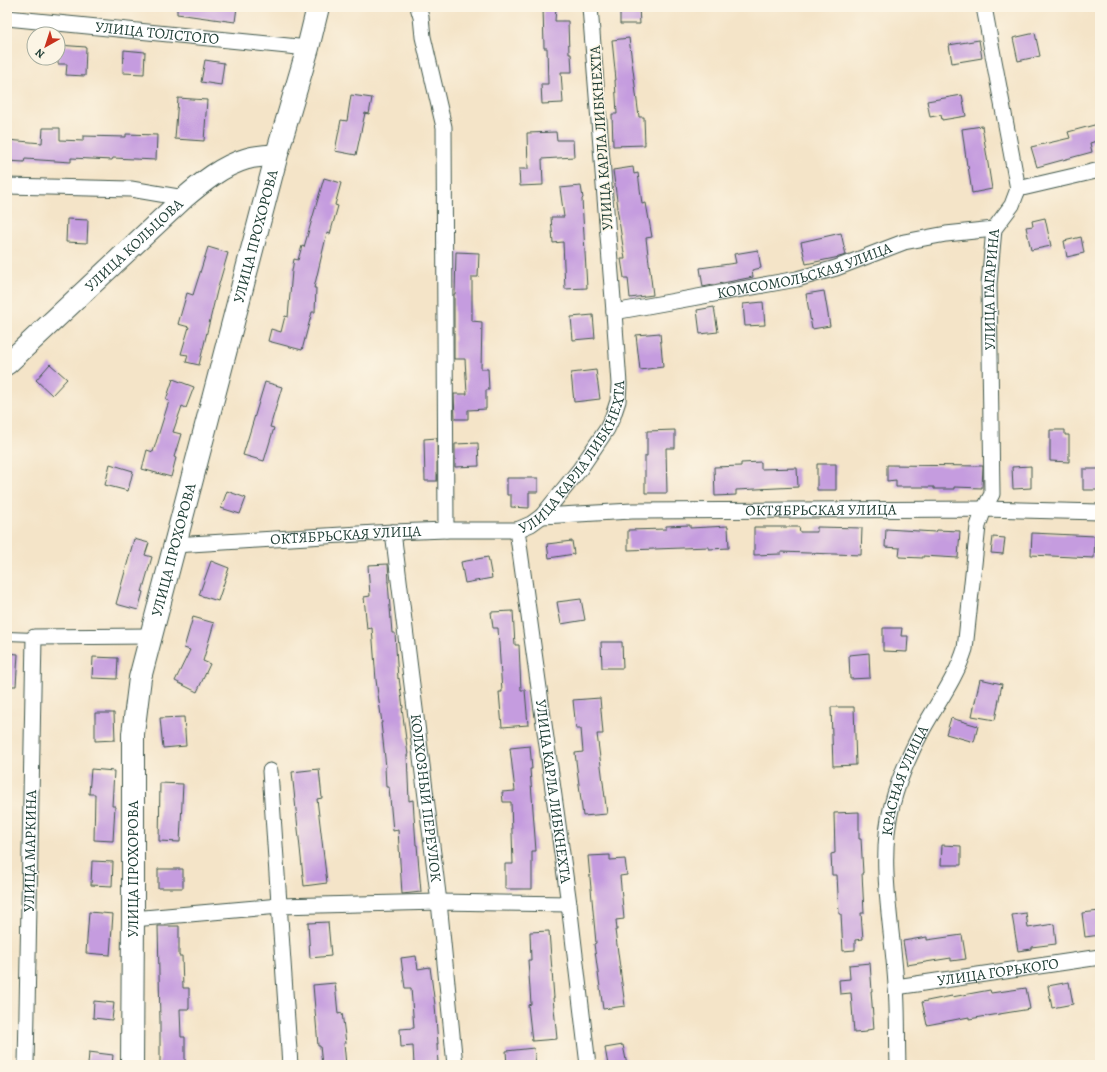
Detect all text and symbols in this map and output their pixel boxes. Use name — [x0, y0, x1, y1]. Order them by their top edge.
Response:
street label: УЛИЦА ТОЛСТОГО — [94, 17, 220, 49]
north arrow — [26, 26, 66, 66]
text: N — [32, 45, 48, 62]
street label: УЛИЦА КАРЛА ЛИБКНЕХТА — [585, 45, 617, 231]
street label: УЛИЦА ПРОХОРОВА — [228, 167, 283, 305]
street label: УЛИЦА КОЛЬЦОВА — [81, 194, 187, 296]
street label: УЛИЦА ГАГАРИНА — [979, 228, 1004, 351]
street label: КОМСОМОЛЬСКАЯ УЛИЦА — [715, 238, 895, 303]
street label: УЛИЦА КАРЛА ЛИБКНЕХТА — [516, 380, 629, 538]
street label: УЛИЦА ПРОХОРОВА — [147, 481, 201, 619]
street label: ОКТЯБРЬСКАЯ УЛИЦА — [745, 499, 897, 520]
street label: ОКТЯБРЬСКАЯ УЛИЦА — [270, 521, 422, 549]
street label: УЛИЦА КАРЛА ЛИБКНЕХТА — [531, 698, 576, 885]
street label: КОЛХОЗНЫЙ ПЕРЕУЛОК — [406, 713, 446, 884]
street label: КРАСНАЯ УЛИЦА — [877, 722, 933, 837]
street label: УЛИЦА МАРКИНА — [19, 790, 41, 912]
street label: УЛИЦА ПРОХОРОВА — [123, 800, 143, 938]
street label: УЛИЦА ГОРЬКОГО — [936, 953, 1060, 991]

